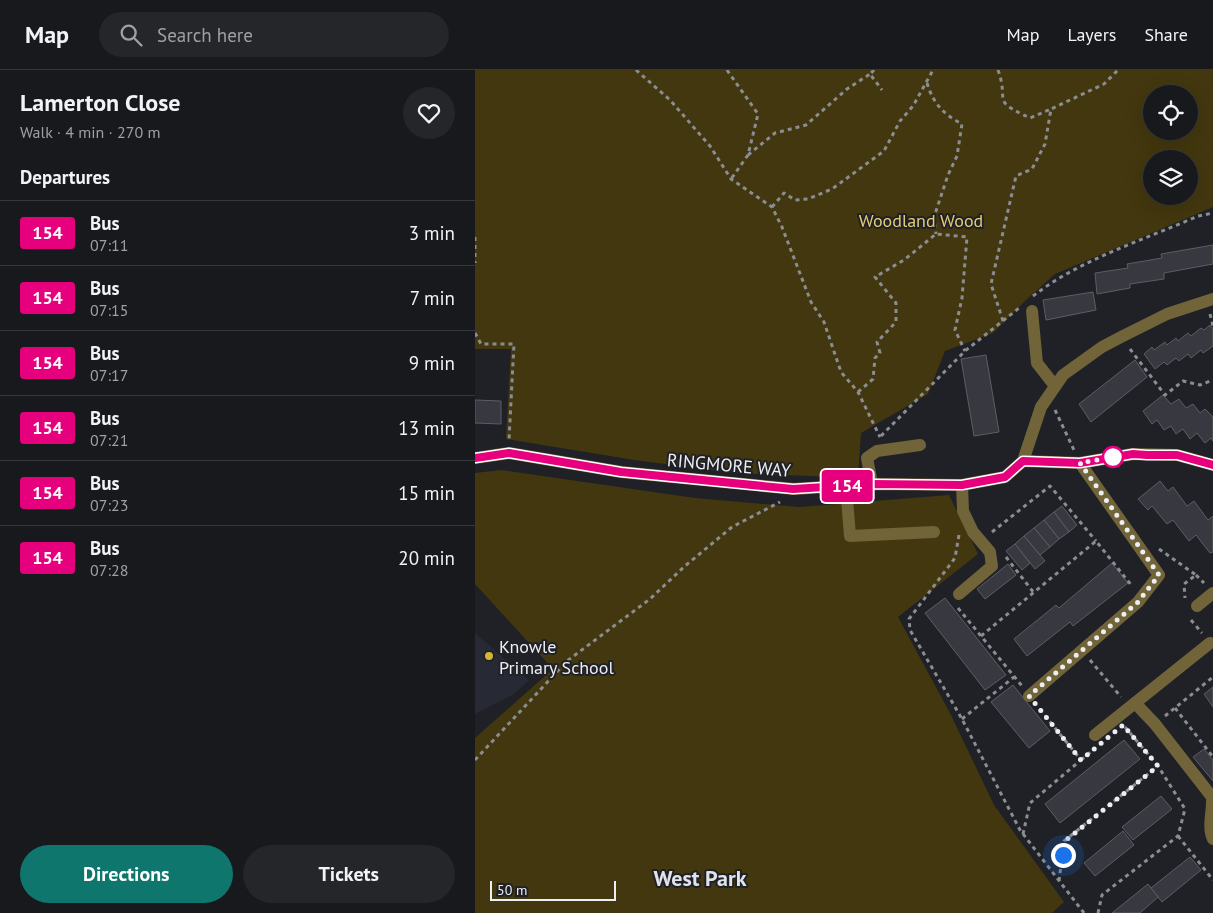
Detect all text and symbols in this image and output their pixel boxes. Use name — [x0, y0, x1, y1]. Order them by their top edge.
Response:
search box — [99, 12, 449, 57]
text: Map — [25, 19, 69, 50]
icon: search — [117, 21, 145, 49]
text: Search here — [157, 23, 253, 47]
text: Map — [1007, 23, 1039, 46]
text: Layers — [1067, 23, 1116, 46]
text: Share — [1144, 23, 1188, 46]
map controls — [1143, 85, 1198, 205]
button: locate — [1143, 85, 1198, 140]
text: Lamerton Close — [20, 87, 181, 118]
button: heart — [403, 87, 455, 139]
text: Walk · 4 min · 270 m — [20, 122, 160, 142]
button: layers — [1143, 150, 1198, 205]
text: Departures — [20, 165, 110, 189]
park label: Woodland Wood — [859, 209, 983, 232]
text: Bus — [90, 211, 119, 235]
text: 154 — [32, 221, 63, 244]
text: 3 min — [409, 221, 455, 245]
text: 07:11 — [90, 235, 128, 255]
text: Bus — [90, 276, 119, 300]
text: 154 — [32, 286, 63, 309]
text: 7 min — [410, 286, 455, 310]
text: 07:15 — [90, 300, 128, 320]
text: Bus — [90, 341, 119, 365]
text: 154 — [32, 351, 63, 374]
text: 9 min — [409, 351, 455, 375]
text: 07:17 — [90, 365, 128, 385]
text: Bus — [90, 406, 119, 430]
text: 154 — [32, 416, 63, 439]
text: 13 min — [398, 416, 455, 440]
text: 07:21 — [90, 430, 128, 450]
unlabelled marker — [1102, 446, 1124, 468]
street label: RINGMORE WAY — [666, 448, 792, 482]
line badge: 154 — [818, 470, 876, 502]
text: Bus — [90, 471, 119, 495]
text: 154 — [832, 474, 862, 497]
text: 154 — [32, 481, 63, 504]
text: 15 min — [398, 481, 455, 505]
text: 07:23 — [90, 495, 128, 515]
text: Bus — [90, 536, 119, 560]
text: 154 — [32, 546, 63, 569]
text: 20 min — [398, 546, 455, 570]
text: 07:28 — [90, 560, 128, 580]
place label: Knowle Primary School — [499, 635, 614, 679]
marker: Knowle Primary School — [483, 650, 495, 662]
your location — [1051, 843, 1076, 868]
button: Directions — [20, 845, 233, 903]
button: Tickets — [243, 845, 455, 903]
district label: West Park — [654, 864, 747, 892]
scale bar — [490, 878, 616, 901]
text: 50 m — [497, 881, 527, 899]

